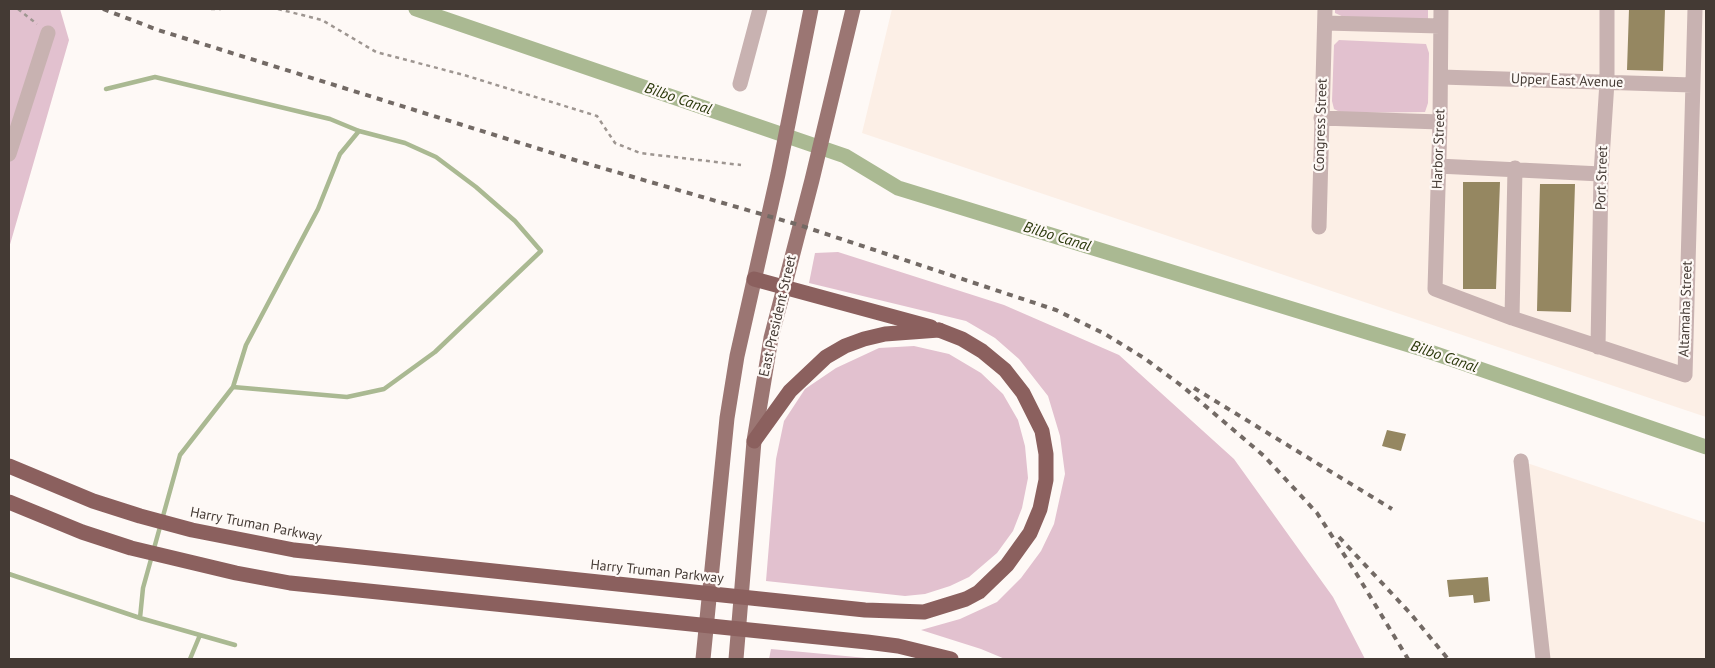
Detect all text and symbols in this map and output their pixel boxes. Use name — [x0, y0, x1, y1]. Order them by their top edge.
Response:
street label: Upper East Avenue — [1511, 71, 1623, 91]
street label: Congress Street — [1311, 78, 1331, 172]
water label: Bilbo Canal — [642, 79, 714, 119]
street label: Harbor Street — [1429, 109, 1449, 189]
street label: Port Street — [1592, 146, 1612, 210]
water label: Bilbo Canal — [1021, 218, 1093, 256]
street label: East President Street — [756, 254, 800, 378]
street label: Altamaha Street — [1676, 261, 1696, 357]
water label: Bilbo Canal — [1408, 337, 1480, 377]
street label: Harry Truman Parkway — [189, 504, 323, 546]
street label: Harry Truman Parkway — [590, 557, 724, 587]

